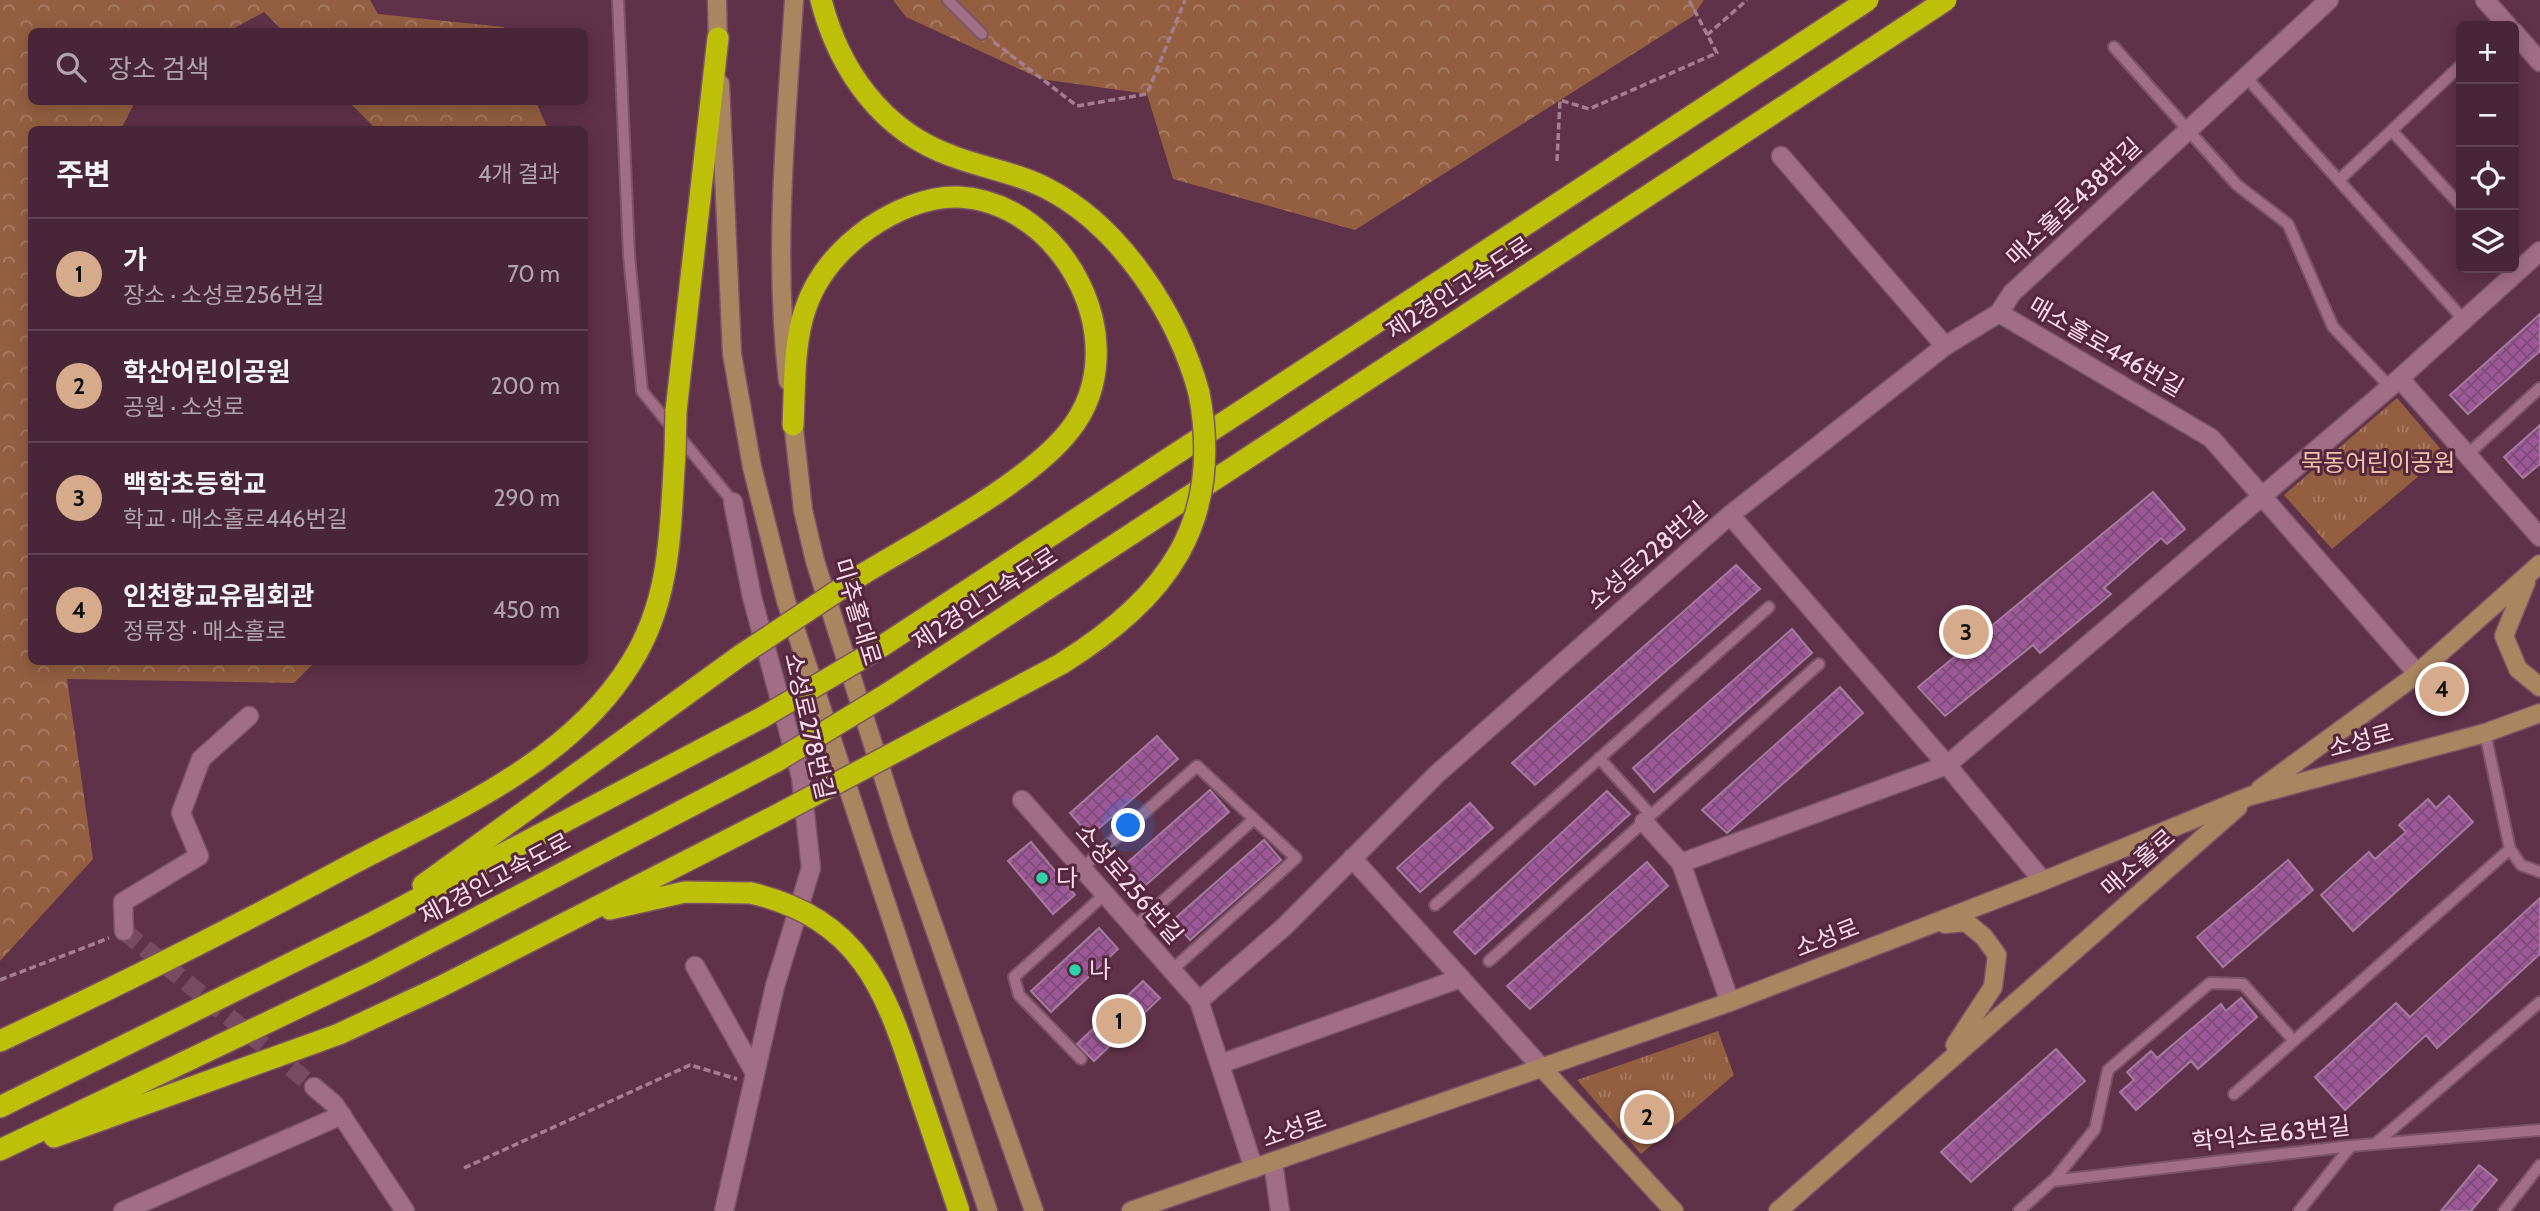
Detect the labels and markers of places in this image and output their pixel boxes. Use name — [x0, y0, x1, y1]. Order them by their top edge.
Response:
pin: 3 — [1943, 606, 1989, 658]
pin: 4 — [2419, 663, 2465, 715]
place label: 다 — [1056, 863, 1078, 892]
marker: 다 — [1034, 870, 1050, 886]
place label: 나 — [1089, 955, 1111, 984]
marker: 나 — [1067, 962, 1083, 978]
pin: 1 — [1096, 995, 1142, 1047]
pin: 2 — [1624, 1091, 1670, 1143]

